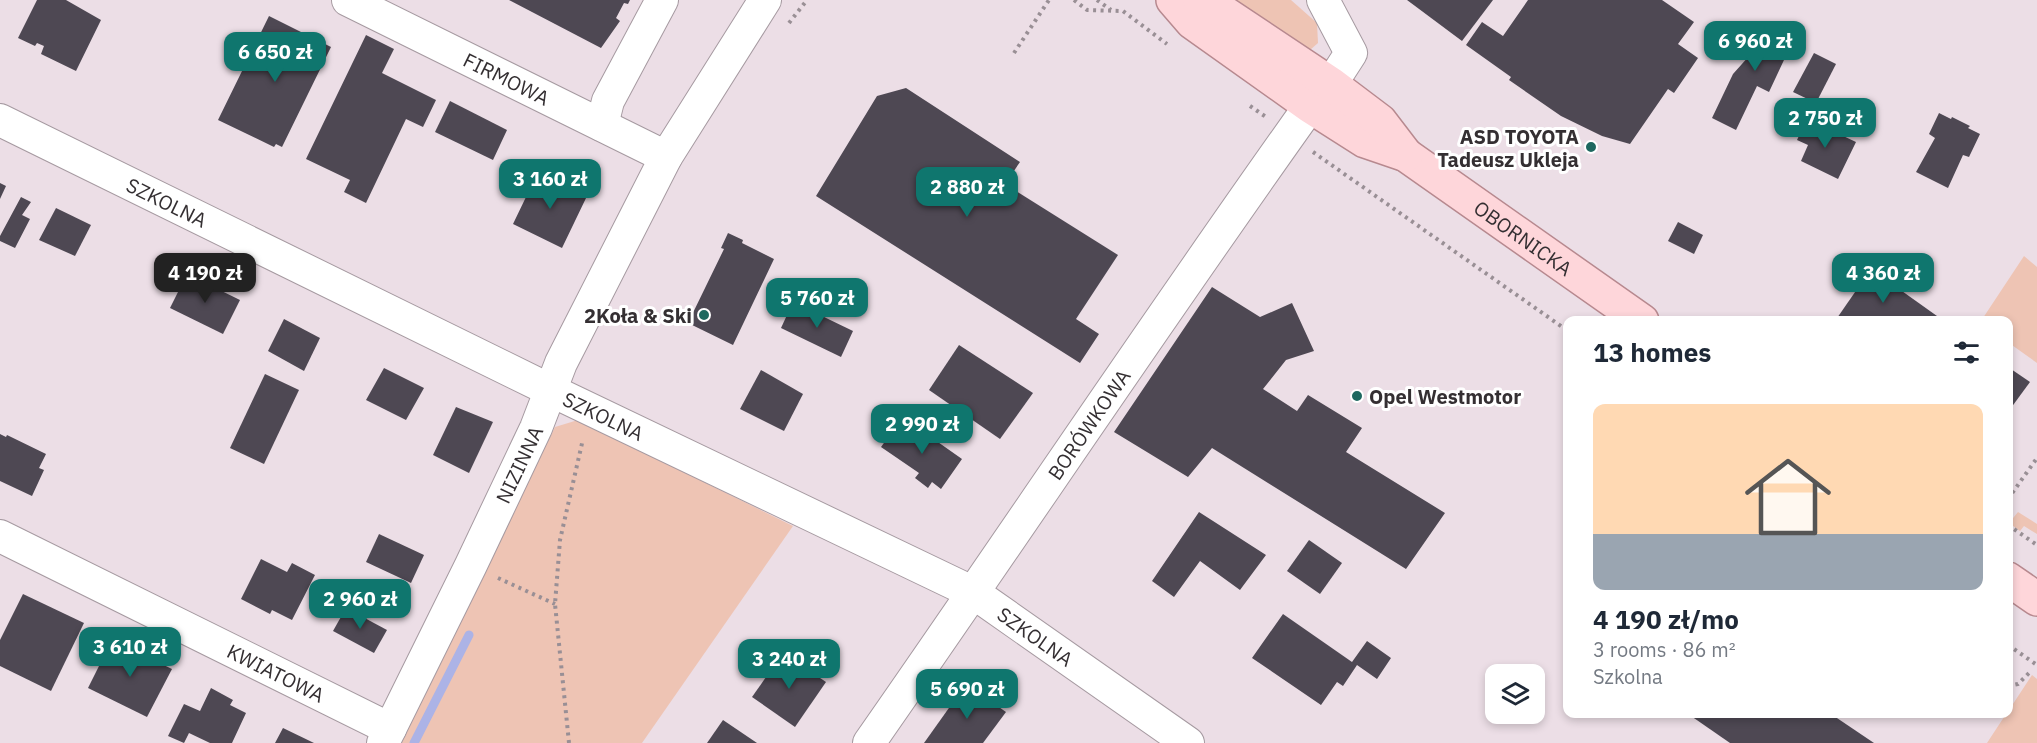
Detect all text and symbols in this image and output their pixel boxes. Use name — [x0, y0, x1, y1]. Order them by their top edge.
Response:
pin: 6 960 zł — [1693, 21, 1817, 72]
text: 6 960 zł — [1718, 27, 1792, 54]
pin: 6 650 zł — [213, 32, 337, 83]
text: 6 650 zł — [238, 38, 312, 65]
street label: FIRMOWA — [459, 46, 555, 111]
pin: 2 750 zł — [1763, 98, 1887, 149]
text: 2 750 zł — [1788, 104, 1862, 131]
place label: ASD TOYOTA Tadeusz Ukleja — [1437, 123, 1579, 173]
marker: ASD TOYOTA Tadeusz Ukleja — [1584, 140, 1598, 154]
pin: 3 160 zł — [488, 159, 612, 210]
text: 3 160 zł — [513, 165, 587, 192]
pin: 2 880 zł — [905, 167, 1029, 218]
street label: SZKOLNA — [122, 171, 212, 233]
text: 2 880 zł — [930, 173, 1004, 200]
street label: OBORNICKA — [1469, 194, 1578, 282]
pin: 4 190 zł — [143, 253, 267, 304]
pin: 4 360 zł — [1821, 253, 1945, 304]
text: 4 190 zł — [168, 259, 242, 286]
text: 4 360 zł — [1846, 259, 1920, 286]
pin: 5 760 zł — [755, 278, 879, 329]
text: 5 760 zł — [780, 284, 854, 311]
place label: 2Koła & Ski — [584, 302, 692, 329]
marker: 2Koła & Ski — [697, 308, 711, 322]
text: 13 homes — [1593, 335, 1711, 369]
icon: filters — [1950, 336, 1983, 369]
street label: BORÓWKOWA — [1041, 363, 1136, 485]
place label: Opel Westmotor — [1369, 383, 1521, 410]
street label: SZKOLNA — [559, 385, 649, 447]
marker: Opel Westmotor — [1350, 389, 1364, 403]
pin: 2 990 zł — [860, 404, 984, 455]
text: 2 990 zł — [885, 410, 959, 437]
street label: NIZINNA — [489, 421, 549, 508]
icon: home — [1734, 443, 1842, 551]
pin: 2 960 zł — [298, 579, 422, 630]
text: 2 960 zł — [323, 585, 397, 612]
street label: SZKOLNA — [992, 600, 1079, 672]
text: 4 190 zł/mo — [1593, 602, 1739, 636]
pin: 3 610 zł — [68, 627, 192, 678]
text: 3 610 zł — [93, 633, 167, 660]
text: 3 rooms · 86 m² — [1593, 636, 1736, 663]
street label: KWIATOWA — [223, 637, 330, 708]
pin: 3 240 zł — [727, 639, 851, 690]
text: 3 240 zł — [752, 645, 826, 672]
text: Szkolna — [1593, 663, 1663, 690]
map controls — [1485, 664, 1545, 724]
button: layers — [1485, 664, 1545, 724]
pin: 5 690 zł — [905, 669, 1029, 720]
text: 5 690 zł — [930, 675, 1004, 702]

